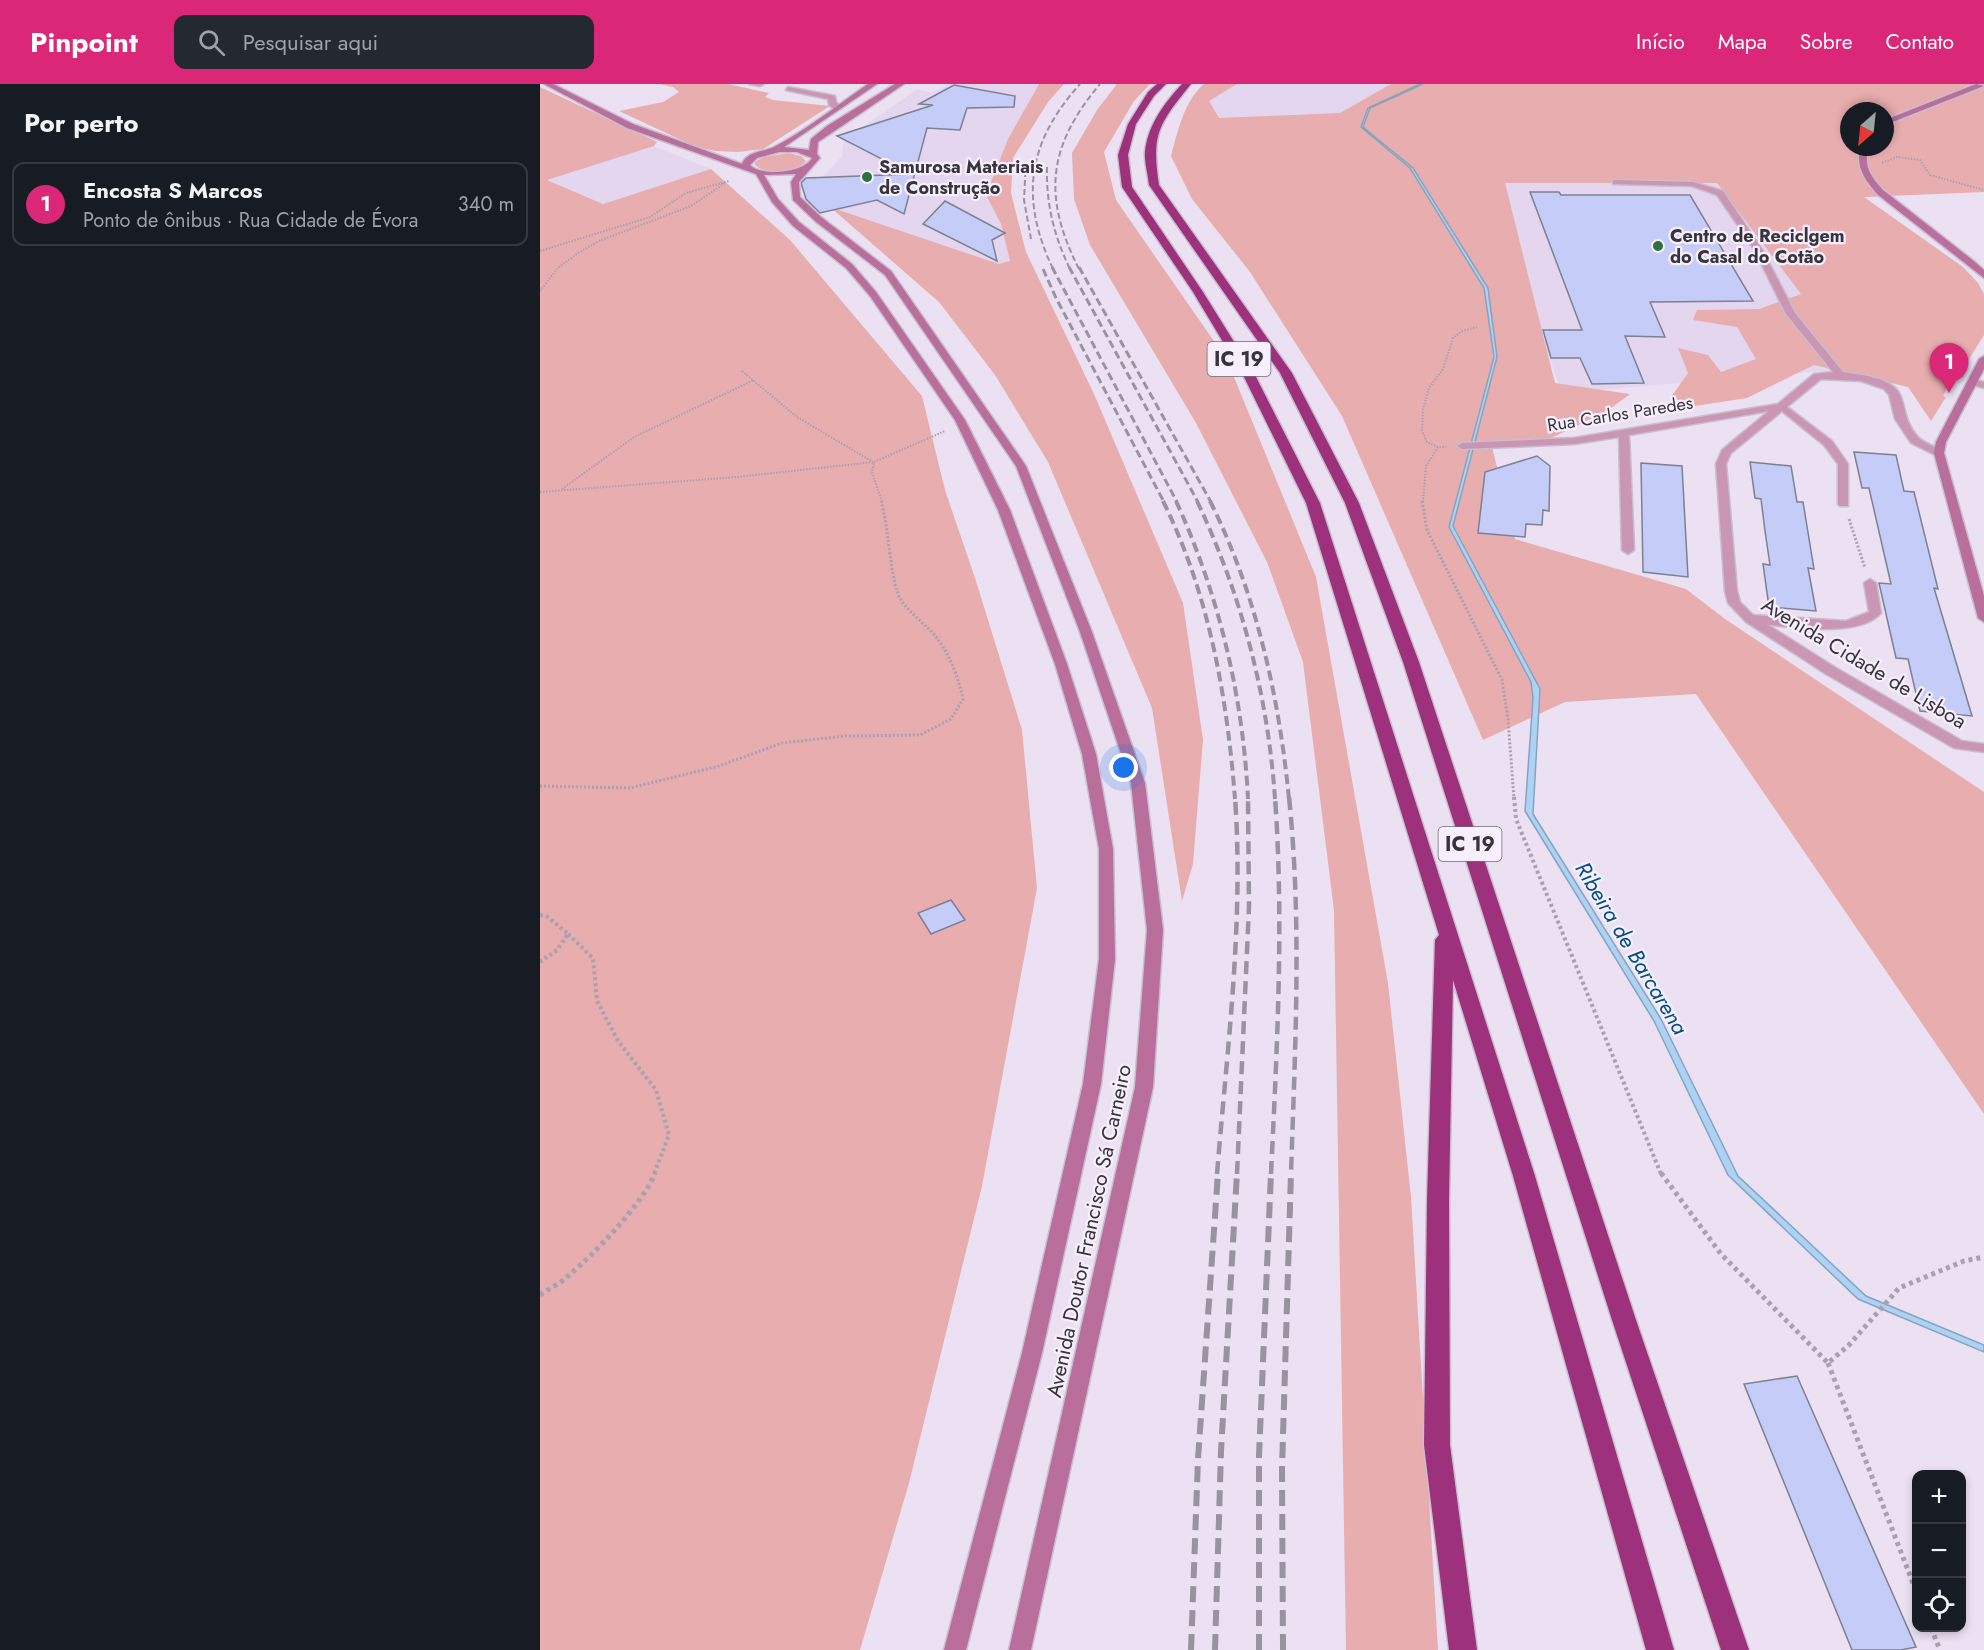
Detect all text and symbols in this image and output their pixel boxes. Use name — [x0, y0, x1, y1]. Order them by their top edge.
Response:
search box — [174, 15, 594, 69]
text: Pinpoint — [30, 22, 138, 63]
icon: search — [195, 26, 228, 59]
text: Pesquisar aqui — [243, 26, 378, 58]
text: Início — [1636, 27, 1685, 57]
text: Mapa — [1718, 27, 1767, 57]
text: Sobre — [1800, 27, 1852, 57]
text: Contato — [1885, 27, 1954, 57]
north arrow — [1840, 102, 1894, 156]
text: Por perto — [24, 104, 138, 142]
place label: Samurosa Materiais de Construção — [879, 154, 1043, 201]
marker: Samurosa Materiais de Construção — [860, 170, 874, 184]
text: Encosta S Marcos — [83, 174, 263, 206]
text: 1 — [40, 190, 51, 219]
text: 340 m — [458, 190, 514, 219]
text: Ponto de ônibus · Rua Cidade de Évora — [83, 206, 418, 235]
place label: Centro de Reciclgem do Casal do Cotão — [1670, 223, 1845, 270]
marker: Centro de Reciclgem do Casal do Cotão — [1651, 239, 1665, 253]
road number: IC 19 — [1208, 342, 1270, 376]
pin: 1 — [1930, 344, 1968, 393]
street label: Rua Carlos Paredes — [1545, 390, 1695, 438]
street label: Avenida Cidade de Lisboa — [1756, 590, 1972, 736]
your location — [1109, 753, 1138, 782]
road number: IC 19 — [1438, 827, 1502, 861]
water label: Ribeira de Barcarena — [1568, 855, 1696, 1041]
street label: Avenida Doutor Francisco Sá Carneiro — [1039, 1062, 1139, 1400]
map controls — [1912, 1470, 1966, 1632]
button: + — [1912, 1470, 1966, 1524]
button: − — [1912, 1524, 1966, 1578]
button: locate — [1912, 1578, 1966, 1632]

